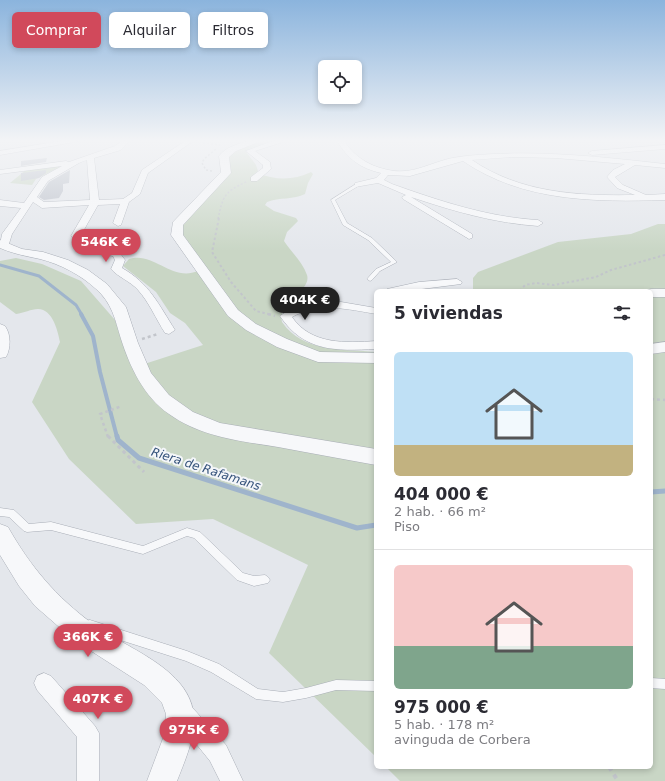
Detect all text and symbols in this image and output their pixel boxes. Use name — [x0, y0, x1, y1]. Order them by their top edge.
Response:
chip: Comprar — [12, 12, 101, 48]
chip: Alquilar — [109, 12, 190, 48]
chip: Filtros — [198, 12, 268, 48]
map controls — [318, 60, 362, 104]
button: locate — [318, 60, 362, 104]
pin: 546K € — [73, 229, 139, 263]
text: 546K € — [81, 234, 131, 249]
pin: 404K € — [272, 287, 338, 321]
text: 404K € — [280, 292, 330, 307]
icon: filters — [611, 302, 633, 324]
text: 5 viviendas — [394, 303, 503, 323]
icon: home — [478, 378, 550, 450]
water label: Riera de Rafamans — [150, 445, 262, 493]
text: 404 000 € — [394, 484, 489, 504]
text: 2 hab. · 66 m² — [394, 504, 486, 519]
text: Piso — [394, 519, 420, 534]
icon: home — [478, 591, 550, 663]
pin: 366K € — [55, 624, 121, 658]
text: 366K € — [63, 629, 113, 644]
pin: 407K € — [65, 686, 131, 720]
text: 407K € — [73, 691, 123, 706]
text: 975 000 € — [394, 697, 489, 717]
pin: 975K € — [161, 717, 227, 751]
text: 5 hab. · 178 m² — [394, 717, 494, 732]
text: 975K € — [169, 722, 219, 737]
text: avinguda de Corbera — [394, 732, 531, 747]

